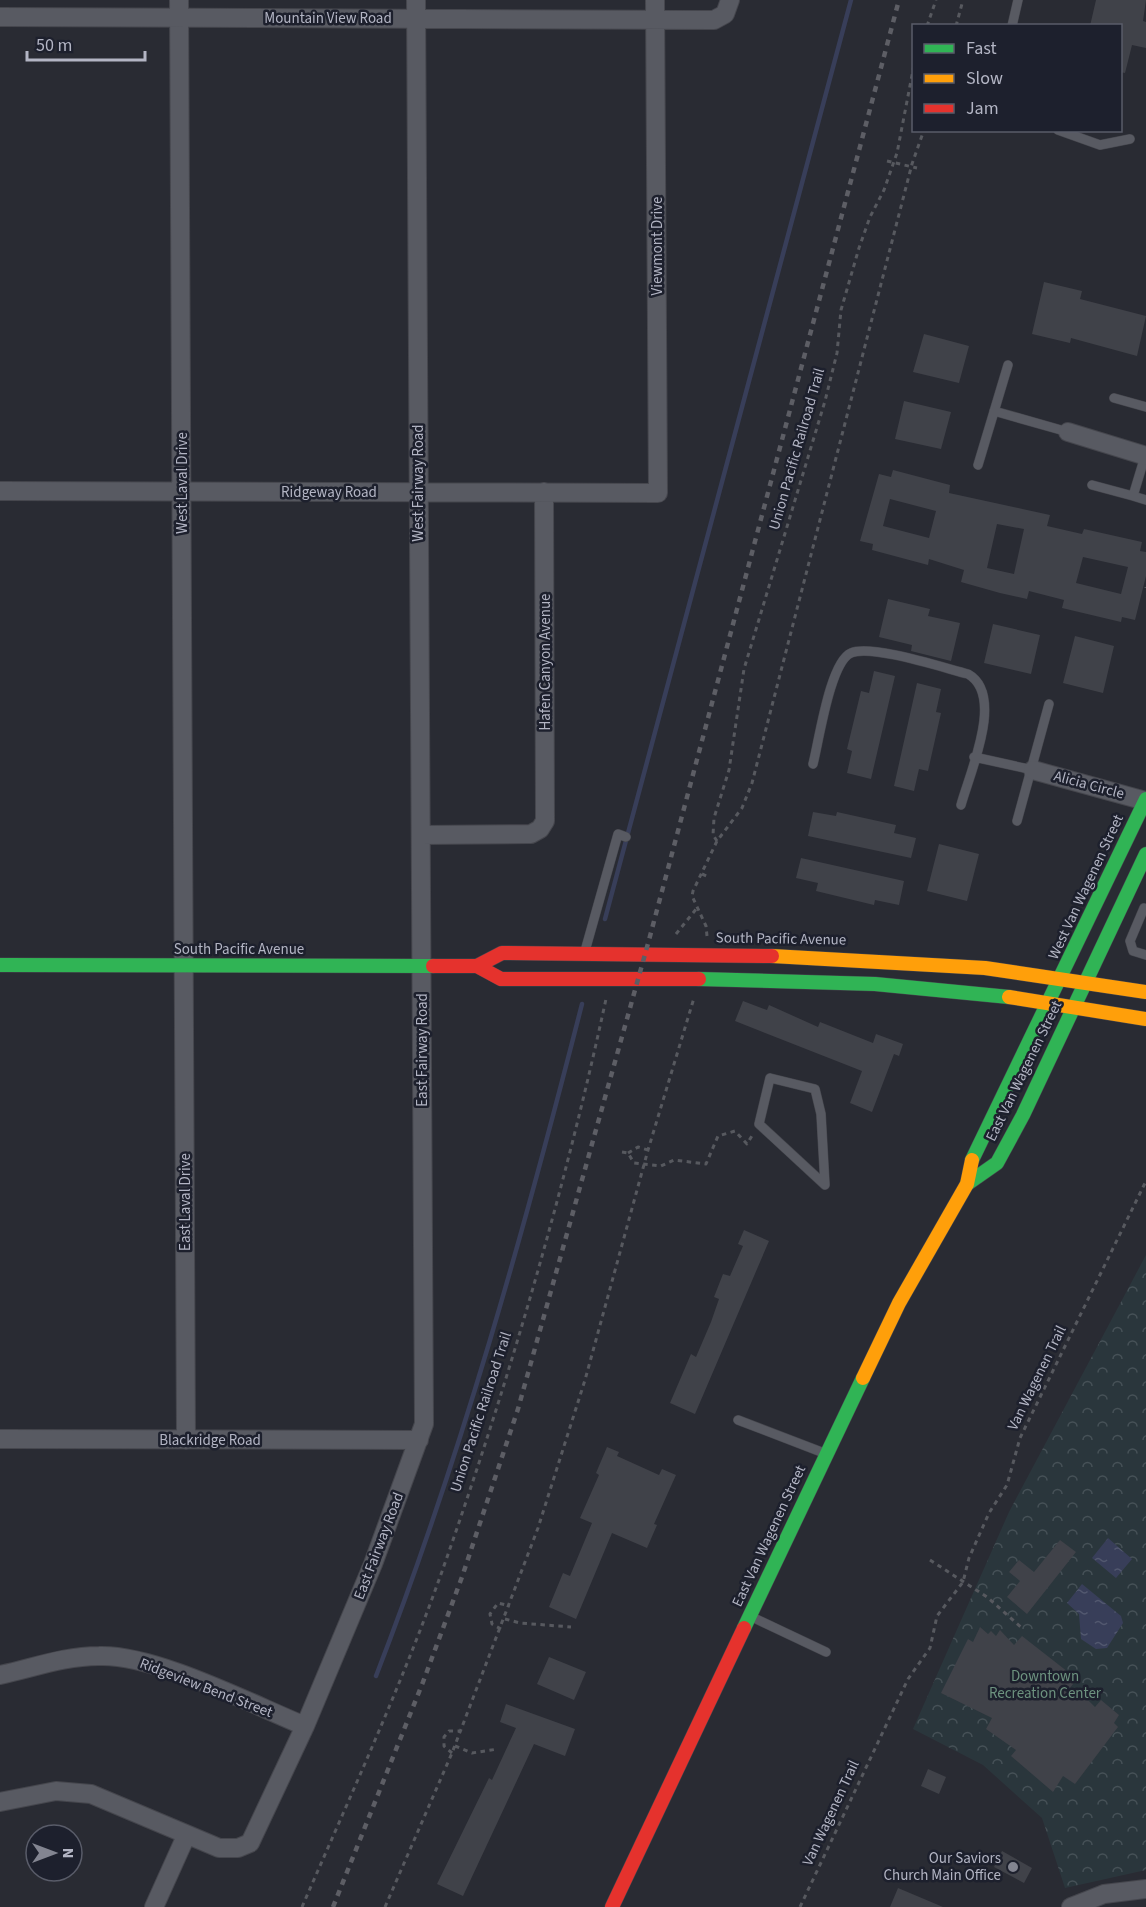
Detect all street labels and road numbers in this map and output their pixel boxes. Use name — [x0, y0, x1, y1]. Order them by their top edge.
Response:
street label: Mountain View Road — [264, 8, 392, 29]
street label: Viewmont Drive — [647, 196, 668, 296]
street label: Union Pacific Railroad Trail — [764, 365, 830, 532]
street label: West Fairway Road — [408, 424, 429, 542]
street label: West Laval Drive — [172, 432, 193, 534]
street label: Ridgeway Road — [281, 482, 377, 503]
street label: Hafen Canyon Avenue — [535, 593, 556, 731]
street label: Alicia Circle — [1051, 766, 1127, 804]
street label: West Van Wagenen Street — [1043, 811, 1129, 963]
street label: South Pacific Avenue — [716, 927, 846, 951]
street label: South Pacific Avenue — [174, 939, 304, 960]
street label: East Fairway Road — [412, 993, 433, 1107]
street label: East Van Wagenen Street — [981, 997, 1067, 1145]
street label: East Laval Drive — [175, 1153, 196, 1251]
street label: Van Wagenen Trail — [1003, 1322, 1072, 1434]
street label: Union Pacific Railroad Trail — [445, 1329, 517, 1495]
street label: Blackridge Road — [159, 1430, 261, 1451]
street label: East Van Wagenen Street — [727, 1462, 811, 1610]
street label: East Fairway Road — [349, 1489, 409, 1603]
street label: Ridgeview Bend Street — [137, 1653, 275, 1723]
street label: Van Wagenen Trail — [797, 1757, 865, 1869]

